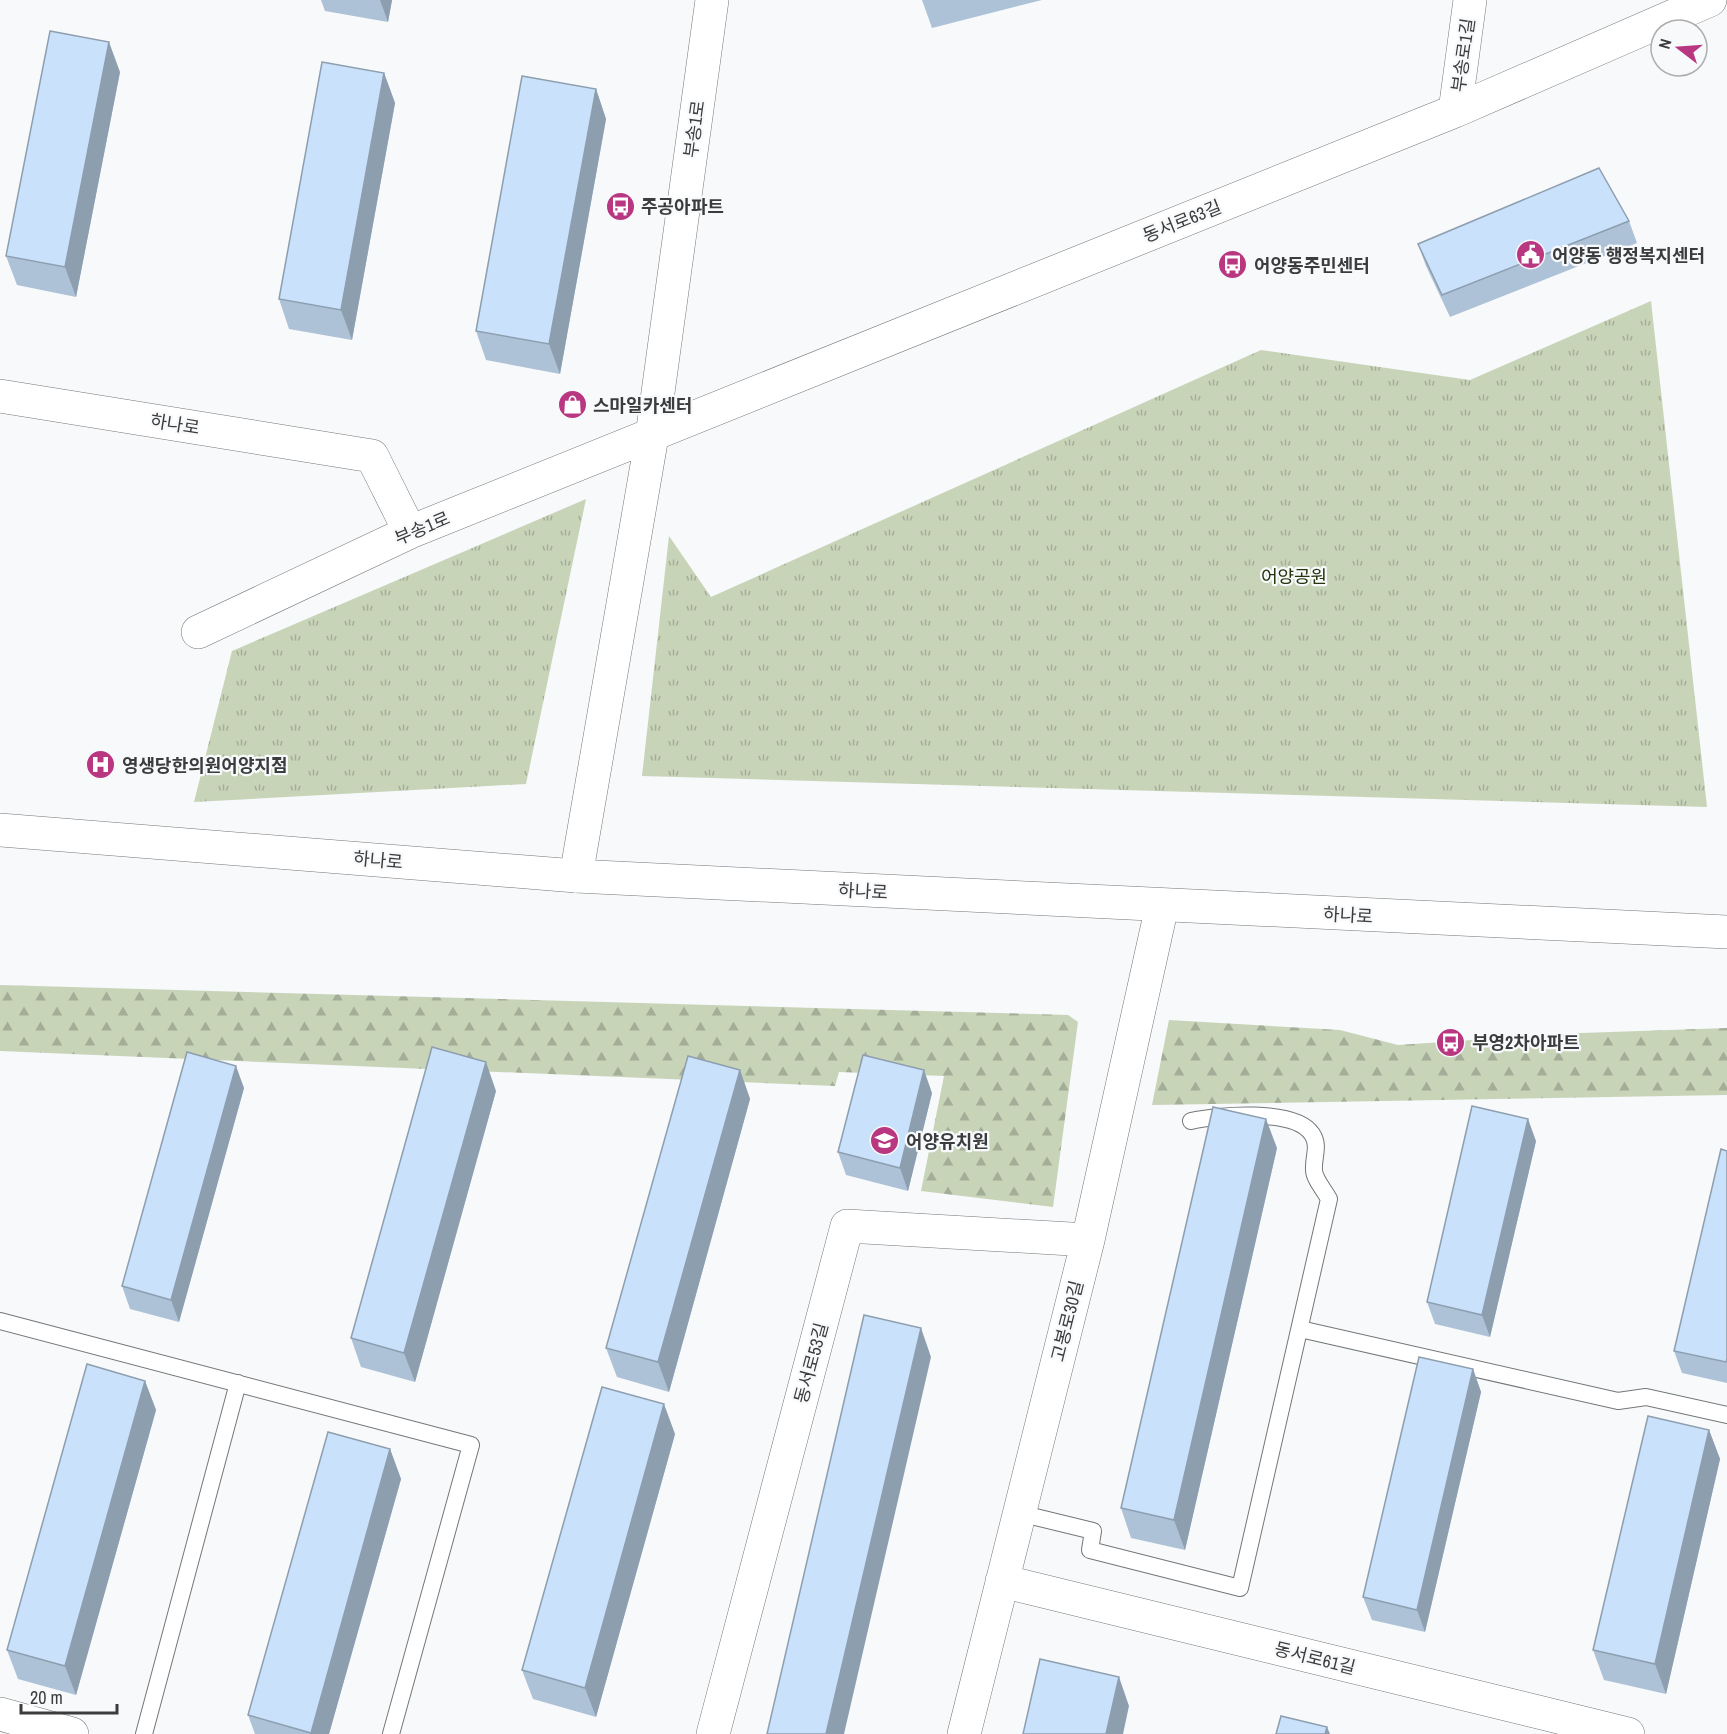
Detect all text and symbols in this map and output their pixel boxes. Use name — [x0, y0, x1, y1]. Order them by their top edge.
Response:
street label: 부송로1길 — [1445, 16, 1481, 94]
north arrow — [1649, 18, 1709, 78]
text: N — [1653, 36, 1677, 51]
street label: 부송1로 — [678, 99, 710, 159]
bus stop icon: 주공아파트 — [604, 190, 636, 222]
place label: 주공아파트 — [641, 194, 724, 219]
street label: 동서로63길 — [1139, 194, 1225, 248]
public building icon: 어양동 행정복지센터 — [1515, 239, 1547, 271]
place label: 어양동 행정복지센터 — [1552, 243, 1705, 268]
bus stop icon: 어양동주민센터 — [1217, 249, 1249, 281]
place label: 어양동주민센터 — [1254, 253, 1370, 278]
shop icon: 스마일카센터 — [556, 389, 588, 421]
place label: 스마일카센터 — [593, 393, 692, 418]
street label: 하나로 — [149, 408, 201, 440]
street label: 부송1로 — [390, 505, 454, 551]
park label: 어양공원 — [1261, 564, 1327, 589]
hospital icon: 영생당한의원어양지점 — [85, 749, 117, 781]
place label: 영생당한의원어양지점 — [122, 753, 288, 778]
street label: 하나로 — [352, 845, 404, 875]
street label: 하나로 — [838, 877, 888, 905]
street label: 하나로 — [1323, 901, 1373, 929]
bus stop icon: 부영2차아파트 — [1435, 1026, 1467, 1058]
place label: 부영2차아파트 — [1472, 1030, 1580, 1055]
school or university icon: 어양유치원 — [869, 1125, 901, 1157]
place label: 어양유치원 — [906, 1129, 989, 1154]
street label: 고봉로30길 — [1045, 1278, 1089, 1364]
street label: 동서로53길 — [788, 1320, 834, 1406]
street label: 동서로61길 — [1272, 1636, 1358, 1680]
scale bar — [21, 1677, 117, 1715]
text: 20 m — [30, 1685, 63, 1710]

